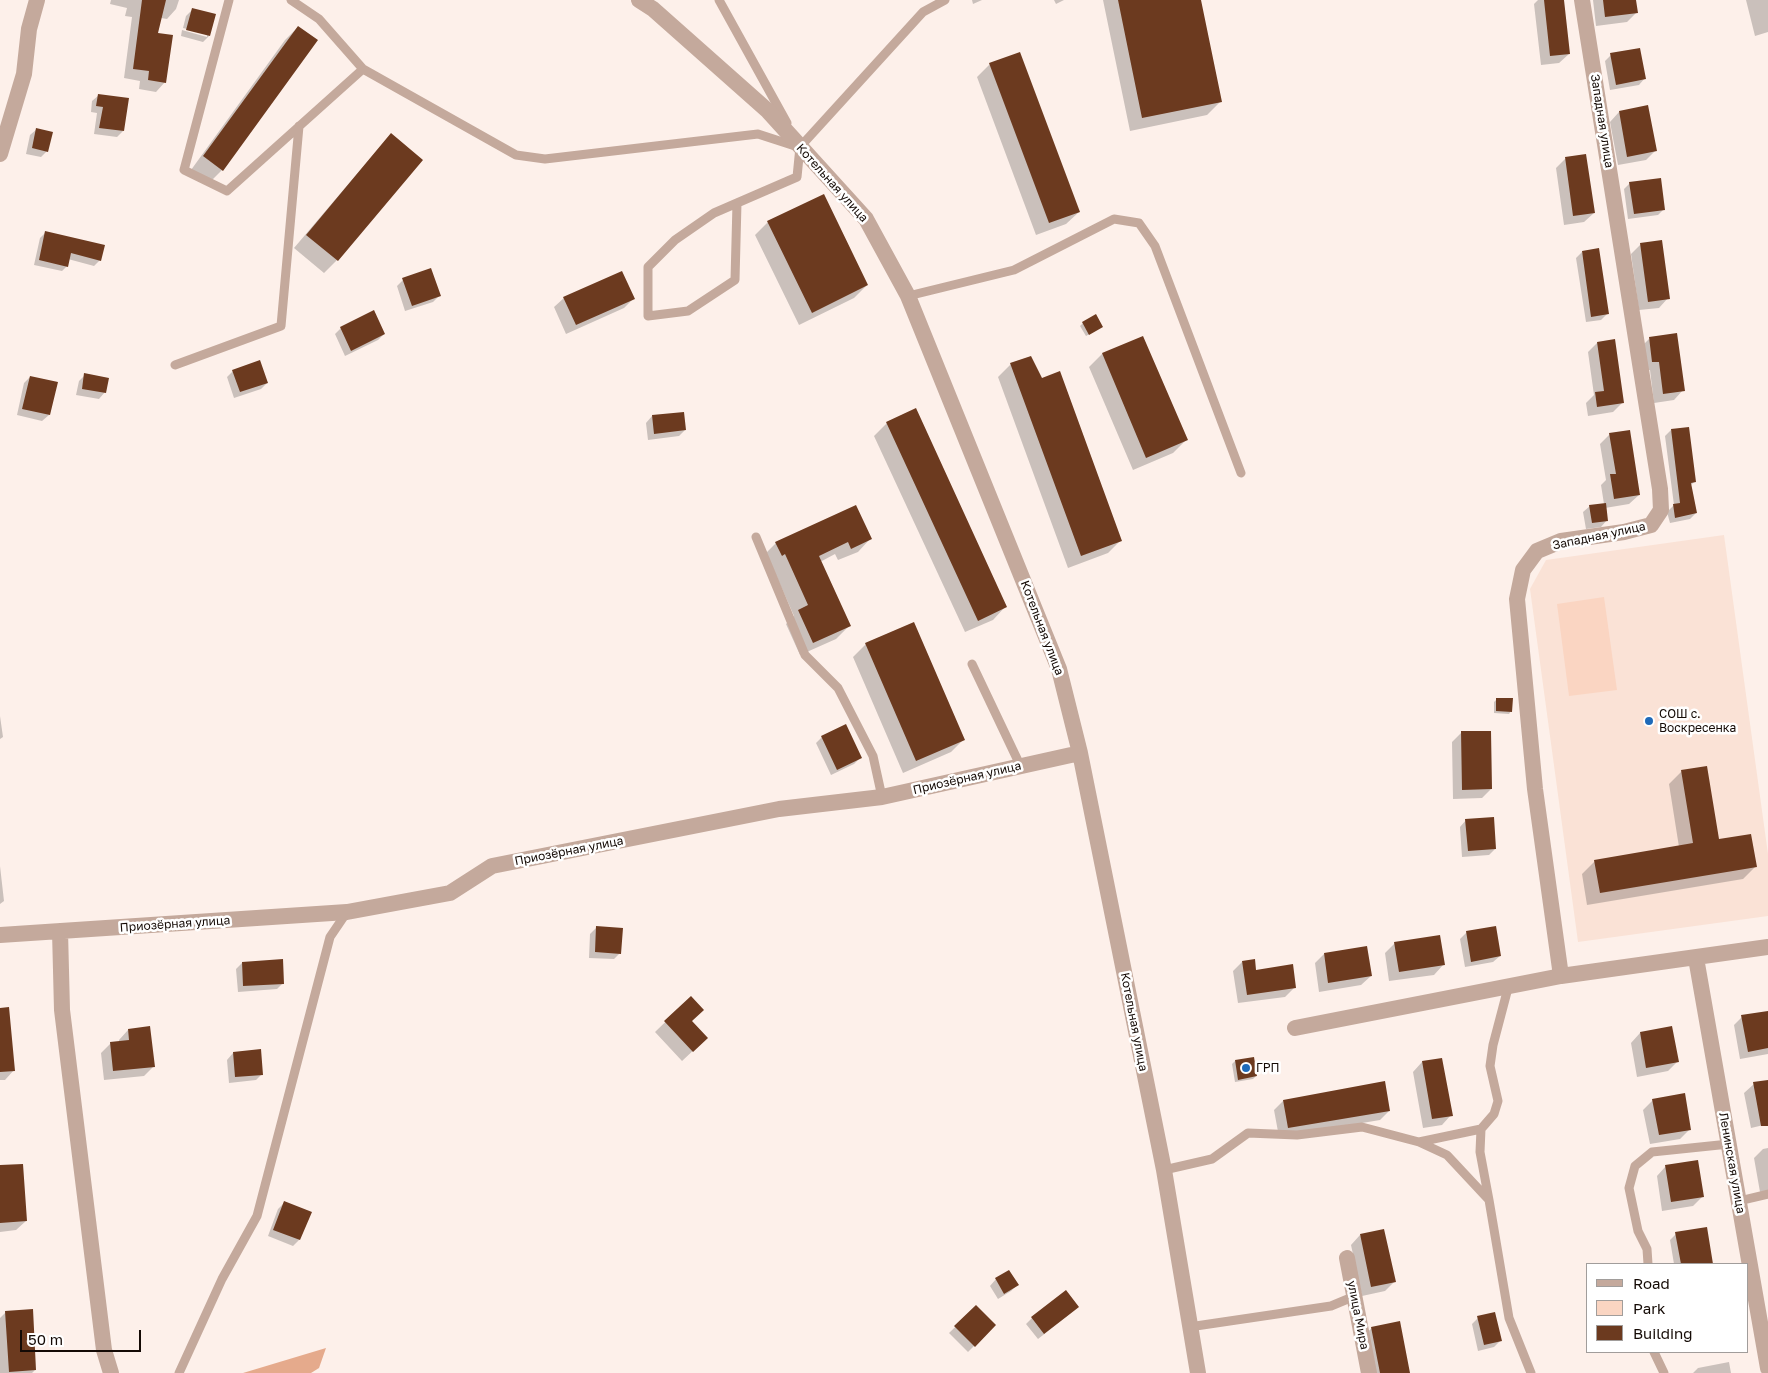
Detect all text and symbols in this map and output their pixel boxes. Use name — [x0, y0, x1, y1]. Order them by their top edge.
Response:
street label: Западная улица — [1587, 73, 1617, 169]
street label: Котельная улица — [793, 141, 871, 225]
street label: Западная улица — [1551, 519, 1647, 553]
street label: Котельная улица — [1017, 579, 1067, 677]
place label: СОШ с. Воскресенка — [1659, 707, 1736, 735]
marker: СОШ с. Воскресенка — [1643, 715, 1655, 727]
street label: Приозёрная улица — [911, 759, 1023, 797]
street label: Приозёрная улица — [513, 833, 625, 869]
street label: Приозёрная улица — [119, 913, 231, 935]
street label: Котельная улица — [1117, 971, 1151, 1073]
place label: ГРП — [1256, 1061, 1280, 1075]
marker: ГРП — [1240, 1062, 1252, 1074]
street label: Ленинская улица — [1716, 1111, 1748, 1215]
legend — [1586, 1263, 1748, 1353]
text: Road — [1633, 1274, 1670, 1292]
street label: улица Мира — [1344, 1279, 1372, 1351]
text: Park — [1633, 1299, 1665, 1317]
scale bar — [22, 1320, 144, 1352]
text: Building — [1633, 1324, 1693, 1342]
text: 50 m — [28, 1330, 63, 1348]

